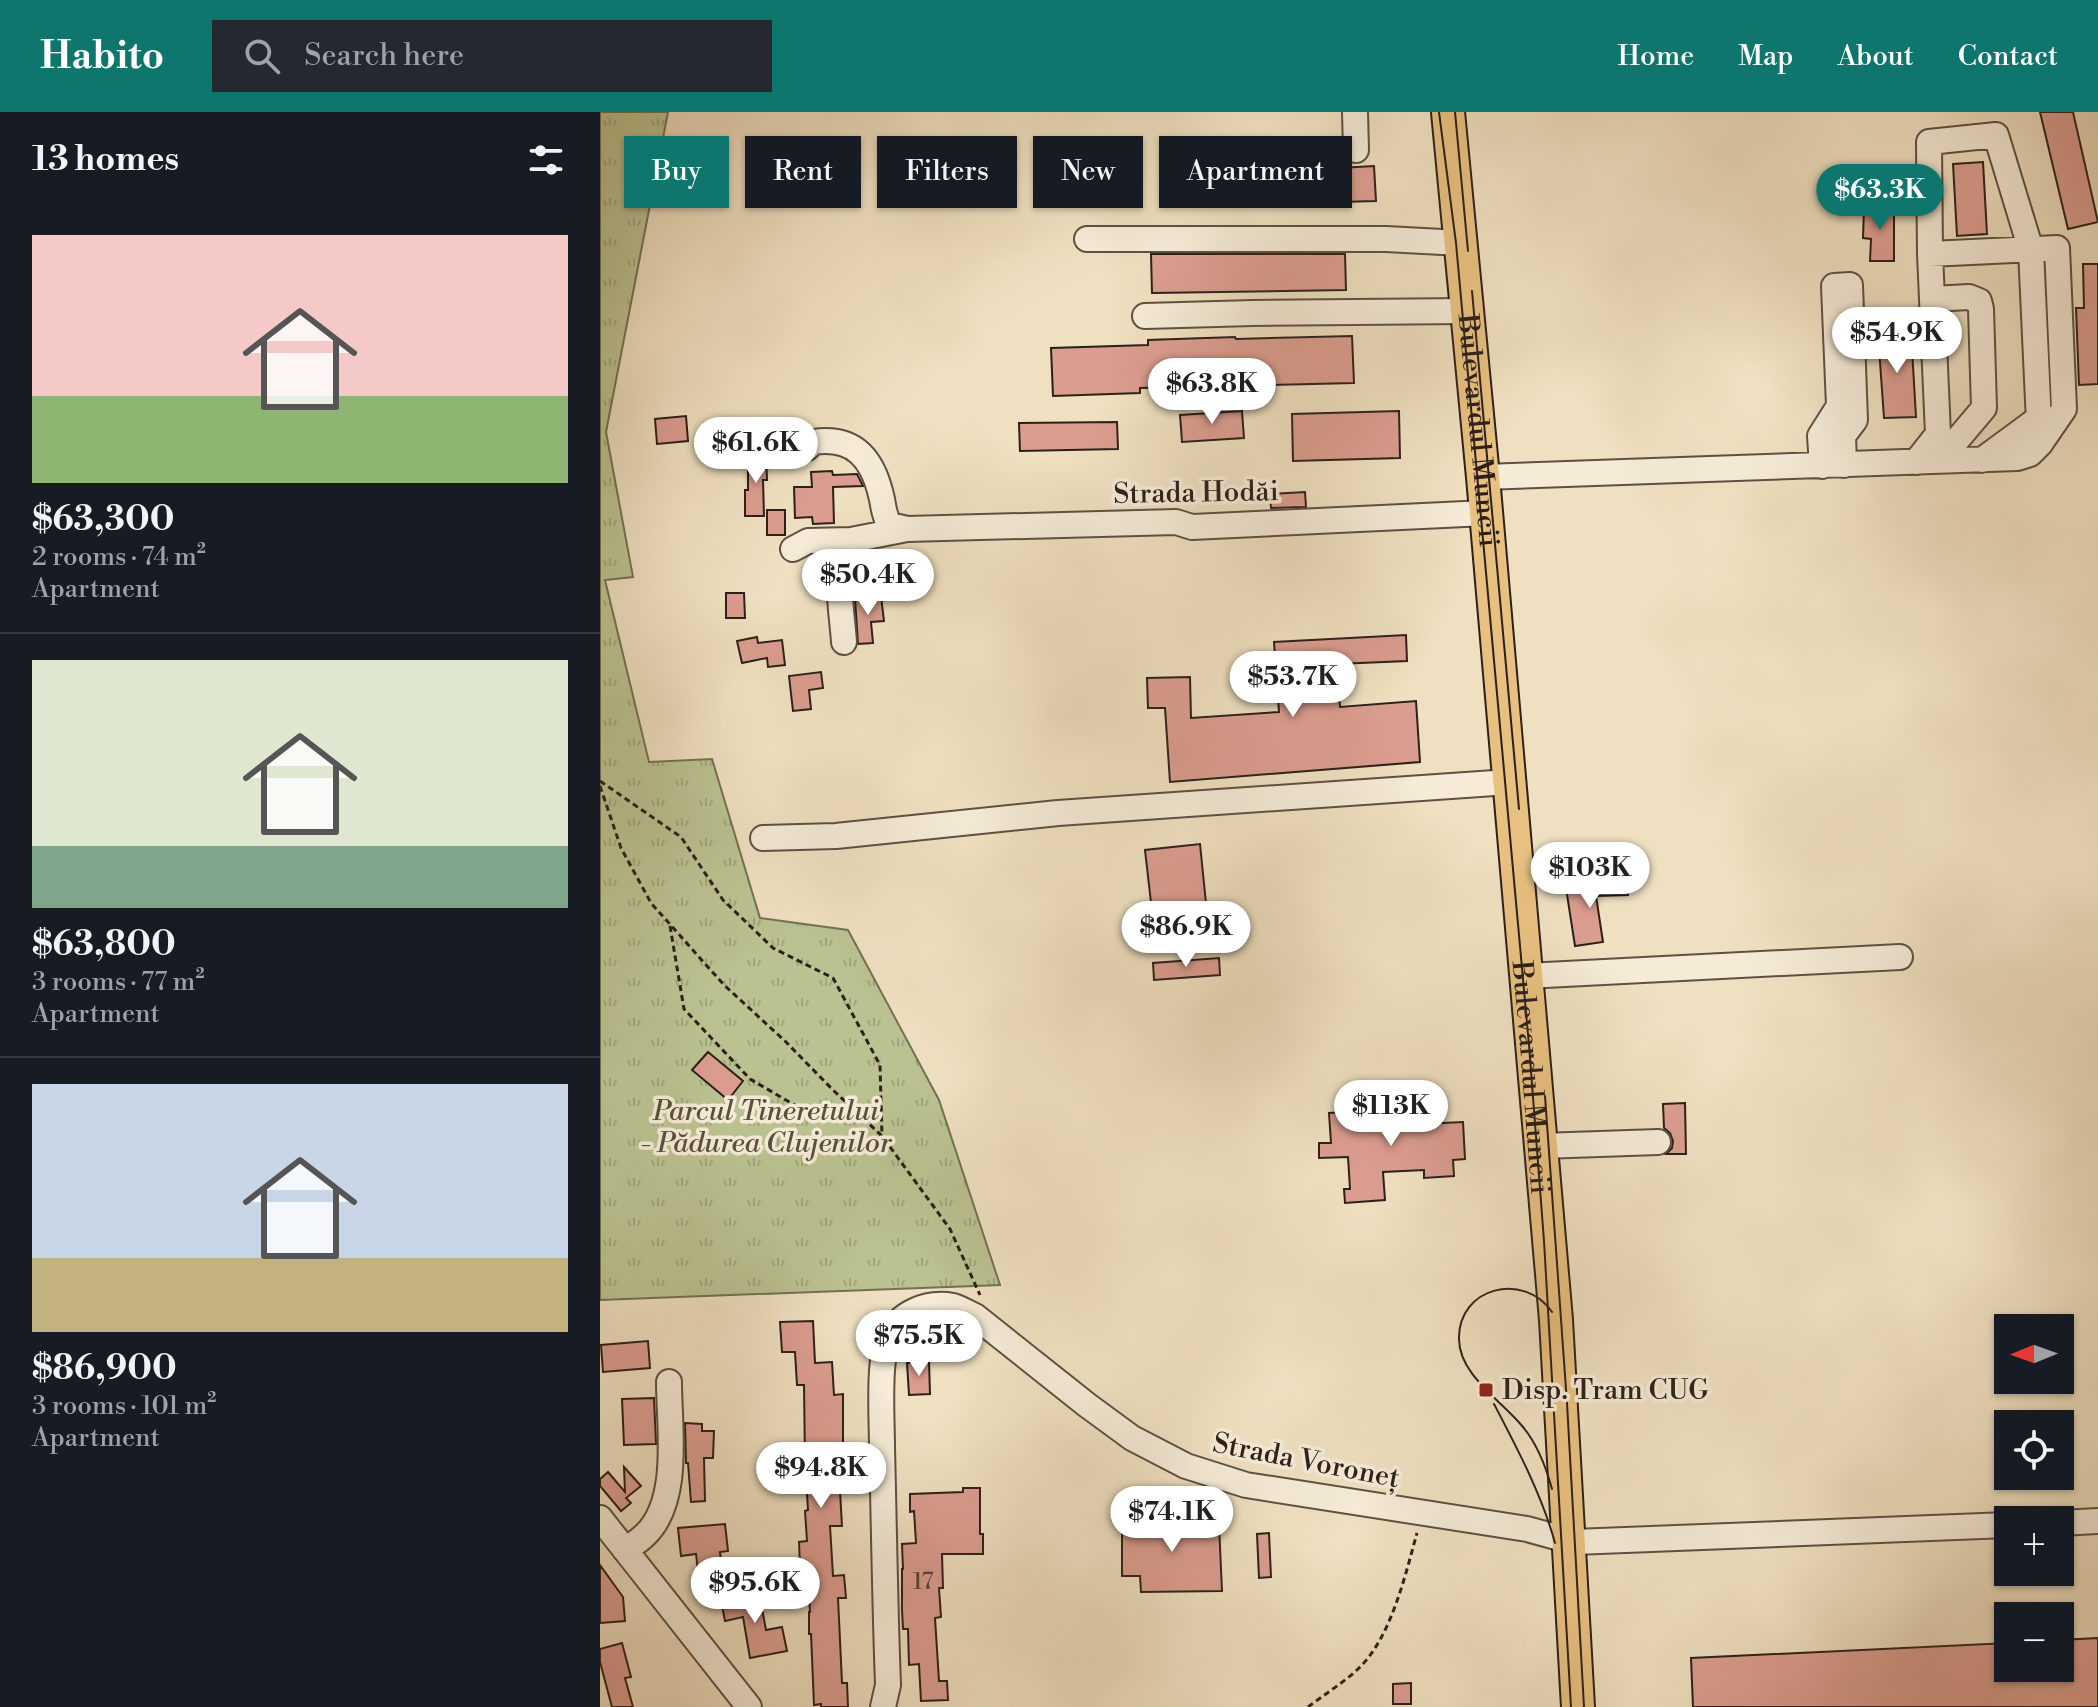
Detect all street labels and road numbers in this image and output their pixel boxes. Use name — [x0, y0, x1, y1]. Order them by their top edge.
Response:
street label: Bulevardul Muncii — [1450, 311, 1506, 549]
street label: Strada Hodăi — [1113, 474, 1279, 512]
street label: Bulevardul Muncii — [1504, 958, 1558, 1195]
street label: Strada Voroneț — [1210, 1426, 1402, 1496]

